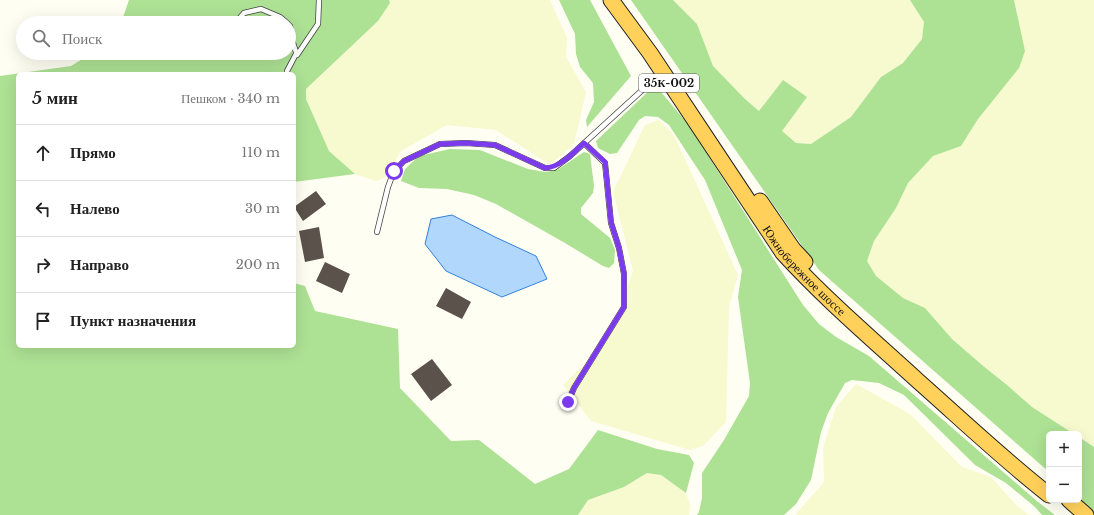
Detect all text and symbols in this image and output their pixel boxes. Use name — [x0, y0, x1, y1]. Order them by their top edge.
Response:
search box — [16, 16, 296, 60]
icon: search — [30, 27, 52, 49]
text: Поиск — [62, 29, 102, 48]
road number: 35К-002 — [639, 74, 699, 92]
text: 5 мин — [32, 88, 78, 109]
text: Пешком · 340 m — [181, 90, 280, 107]
icon: ahead — [32, 142, 54, 164]
text: Прямо — [70, 143, 116, 162]
text: 110 m — [241, 144, 280, 161]
route start — [385, 162, 403, 180]
icon: left — [32, 198, 54, 220]
text: Налево — [70, 199, 120, 218]
text: 30 m — [245, 200, 280, 217]
street label: Южнобережное шоссе — [760, 222, 849, 319]
icon: right — [32, 254, 54, 276]
text: Направо — [70, 255, 129, 274]
text: 200 m — [236, 256, 280, 273]
icon: arrive — [32, 310, 54, 332]
text: Пункт назначения — [70, 311, 196, 330]
route end — [559, 393, 577, 411]
map controls — [1046, 431, 1082, 503]
button: + — [1046, 431, 1082, 467]
button: − — [1046, 467, 1082, 503]

